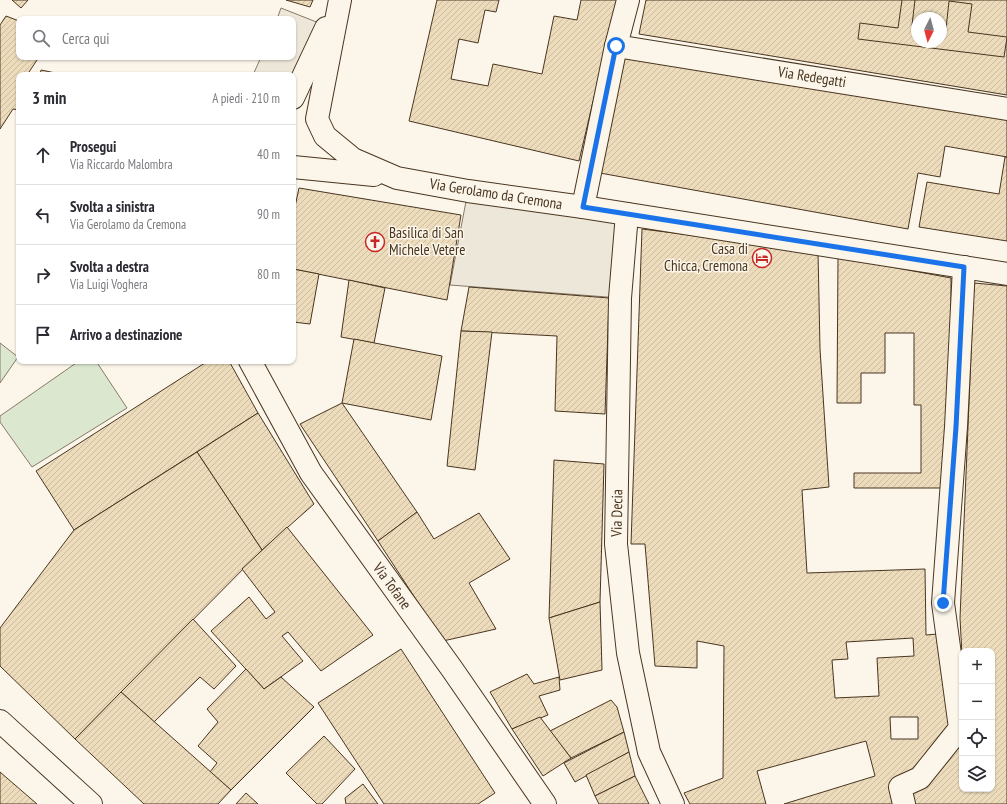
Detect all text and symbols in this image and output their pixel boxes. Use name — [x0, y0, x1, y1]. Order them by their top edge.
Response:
north arrow — [911, 12, 947, 48]
search box — [16, 16, 296, 60]
icon: search — [30, 27, 52, 49]
text: Cerca qui — [62, 29, 110, 48]
route start — [607, 37, 625, 55]
street label: Via Redegatti — [776, 62, 848, 91]
text: 3 min — [32, 87, 66, 109]
text: A piedi · 210 m — [212, 90, 280, 107]
text: Prosegui — [70, 137, 116, 156]
icon: ahead — [32, 144, 54, 166]
text: 40 m — [257, 146, 280, 163]
text: Via Riccardo Malombra — [70, 156, 173, 173]
street label: Via Gerolamo da Cremona — [427, 173, 564, 213]
text: Svolta a sinistra — [70, 197, 155, 216]
icon: left — [32, 204, 54, 226]
text: 90 m — [257, 206, 280, 223]
text: Via Gerolamo da Cremona — [70, 216, 186, 233]
place label: Basilica di San Michele Vetere — [389, 223, 465, 259]
church icon: Basilica di San Michele Vetere — [364, 231, 386, 253]
place label: Casa di Chicca, Cremona — [664, 239, 748, 275]
hotel icon: Casa di Chicca, Cremona — [751, 247, 773, 269]
text: Svolta a destra — [70, 257, 149, 276]
icon: right — [32, 264, 54, 286]
text: 80 m — [257, 266, 280, 283]
text: Via Luigi Voghera — [70, 276, 148, 293]
icon: arrive — [32, 324, 54, 346]
text: Arrivo a destinazione — [70, 325, 183, 344]
street label: Via Decia — [607, 489, 626, 538]
street label: Via Tofane — [369, 558, 416, 613]
route end — [934, 594, 952, 612]
map controls — [959, 648, 995, 792]
button: + — [959, 648, 995, 684]
button: − — [959, 684, 995, 720]
button: locate — [959, 720, 995, 756]
button: layers — [959, 756, 995, 792]

